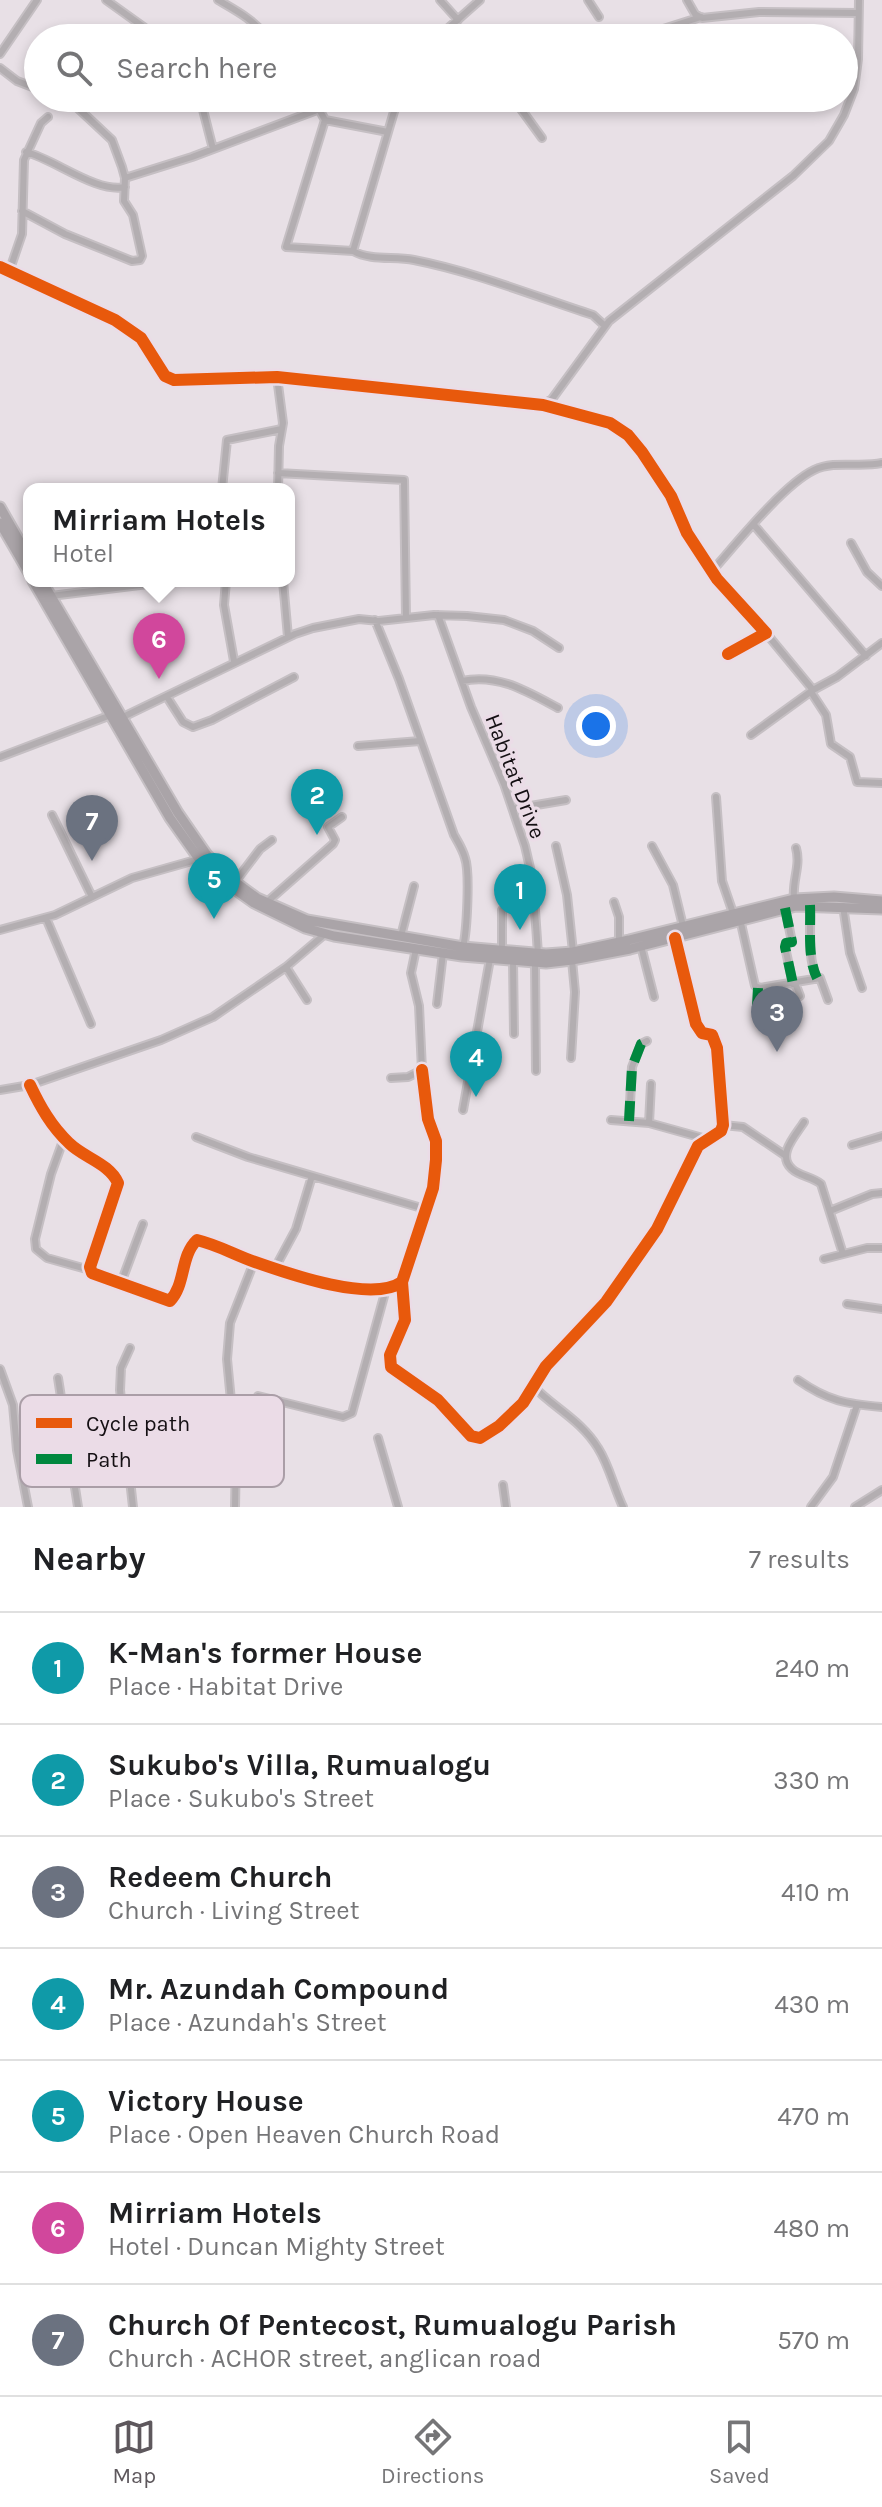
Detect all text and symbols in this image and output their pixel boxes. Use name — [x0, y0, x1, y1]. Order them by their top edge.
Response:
search box — [24, 24, 858, 112]
icon: search — [52, 46, 96, 90]
text: Search here — [116, 50, 277, 86]
popup — [23, 483, 295, 587]
text: Mirriam Hotels — [52, 502, 266, 538]
text: Hotel — [52, 538, 114, 569]
pin: 6 — [133, 613, 185, 679]
your location — [576, 706, 616, 746]
street label: Habitat Drive — [479, 710, 551, 842]
pin: 2 — [291, 769, 343, 835]
pin: 7 — [66, 795, 118, 861]
pin: 5 — [188, 853, 240, 919]
pin: 1 — [494, 864, 546, 930]
pin: 3 — [751, 986, 803, 1052]
pin: 4 — [450, 1031, 502, 1097]
legend — [20, 1395, 284, 1487]
text: Cycle path — [86, 1411, 190, 1437]
text: Path — [86, 1447, 132, 1473]
text: Nearby — [32, 1539, 146, 1579]
text: 7 results — [749, 1544, 850, 1575]
text: K-Man's former House — [108, 1635, 422, 1671]
text: 1 — [53, 1653, 63, 1684]
text: 240 m — [774, 1653, 850, 1684]
text: Place · Habitat Drive — [108, 1671, 343, 1702]
text: Sukubo's Villa, Rumualogu — [108, 1747, 491, 1783]
text: 2 — [50, 1765, 66, 1796]
text: 330 m — [773, 1765, 850, 1796]
text: Place · Sukubo's Street — [108, 1783, 374, 1814]
text: Redeem Church — [108, 1859, 332, 1895]
text: 3 — [50, 1877, 66, 1908]
text: 410 m — [781, 1877, 850, 1908]
text: Church · Living Street — [108, 1895, 360, 1926]
text: Mr. Azundah Compound — [108, 1971, 449, 2007]
text: 4 — [50, 1989, 66, 2020]
text: 430 m — [774, 1989, 850, 2020]
text: Place · Azundah's Street — [108, 2007, 387, 2038]
text: Victory House — [108, 2083, 304, 2119]
text: 5 — [50, 2101, 66, 2132]
text: 470 m — [777, 2101, 850, 2132]
text: Place · Open Heaven Church Road — [108, 2119, 500, 2150]
text: Mirriam Hotels — [108, 2195, 322, 2231]
text: 6 — [50, 2213, 66, 2244]
text: 480 m — [774, 2213, 850, 2244]
text: Hotel · Duncan Mighty Street — [108, 2231, 445, 2262]
text: Church Of Pentecost, Rumualogu Parish — [108, 2307, 677, 2343]
text: 7 — [52, 2325, 64, 2356]
text: 570 m — [777, 2325, 850, 2356]
text: Church · ACHOR street, anglican road — [108, 2343, 542, 2374]
tab: Map — [112, 2415, 156, 2489]
tab: Directions — [381, 2415, 484, 2489]
tab: Saved — [709, 2415, 770, 2489]

